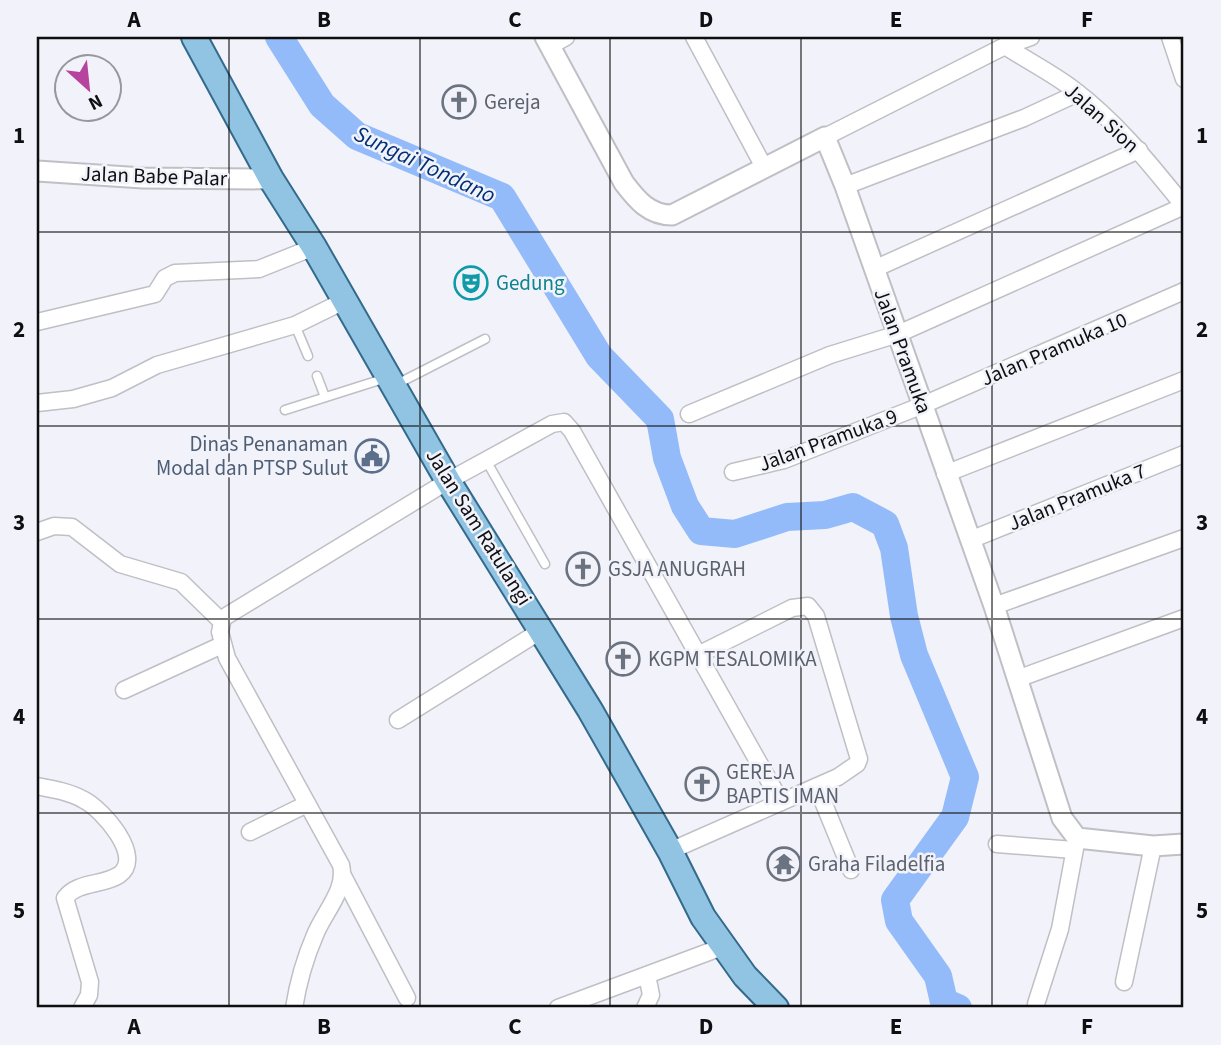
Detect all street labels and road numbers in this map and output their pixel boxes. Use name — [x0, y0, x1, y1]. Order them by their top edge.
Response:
street label: Jalan Sion — [1058, 76, 1146, 160]
street label: Jalan Babe Palar — [80, 158, 228, 194]
street label: Jalan Pramuka — [866, 284, 940, 418]
street label: Jalan Pramuka 10 — [976, 305, 1132, 393]
street label: Jalan Pramuka 9 — [754, 401, 902, 479]
street label: Jalan Sam Ratulangi — [419, 443, 539, 611]
street label: Jalan Pramuka 7 — [1004, 456, 1150, 538]

